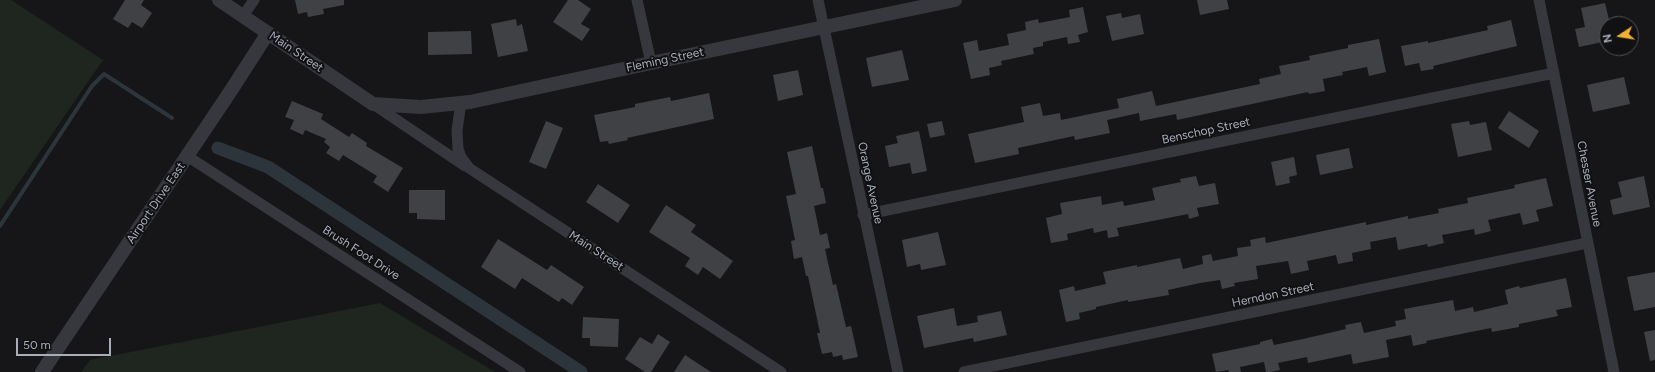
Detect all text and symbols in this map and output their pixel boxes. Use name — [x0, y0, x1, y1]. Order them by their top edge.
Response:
north arrow — [1599, 16, 1639, 56]
street label: Main Street — [266, 29, 326, 75]
text: N — [1601, 33, 1615, 44]
street label: Fleming Street — [625, 45, 705, 75]
street label: Benschop Street — [1160, 115, 1252, 147]
street label: Chesser Avenue — [1574, 140, 1604, 228]
street label: Orange Avenue — [854, 141, 886, 225]
street label: Airport Drive East — [124, 160, 188, 246]
street label: Brush Foot Drive — [320, 223, 402, 283]
street label: Main Street — [566, 228, 626, 274]
street label: Herndon Street — [1231, 279, 1315, 311]
scale bar — [18, 330, 113, 356]
text: 50 m — [23, 338, 51, 352]

